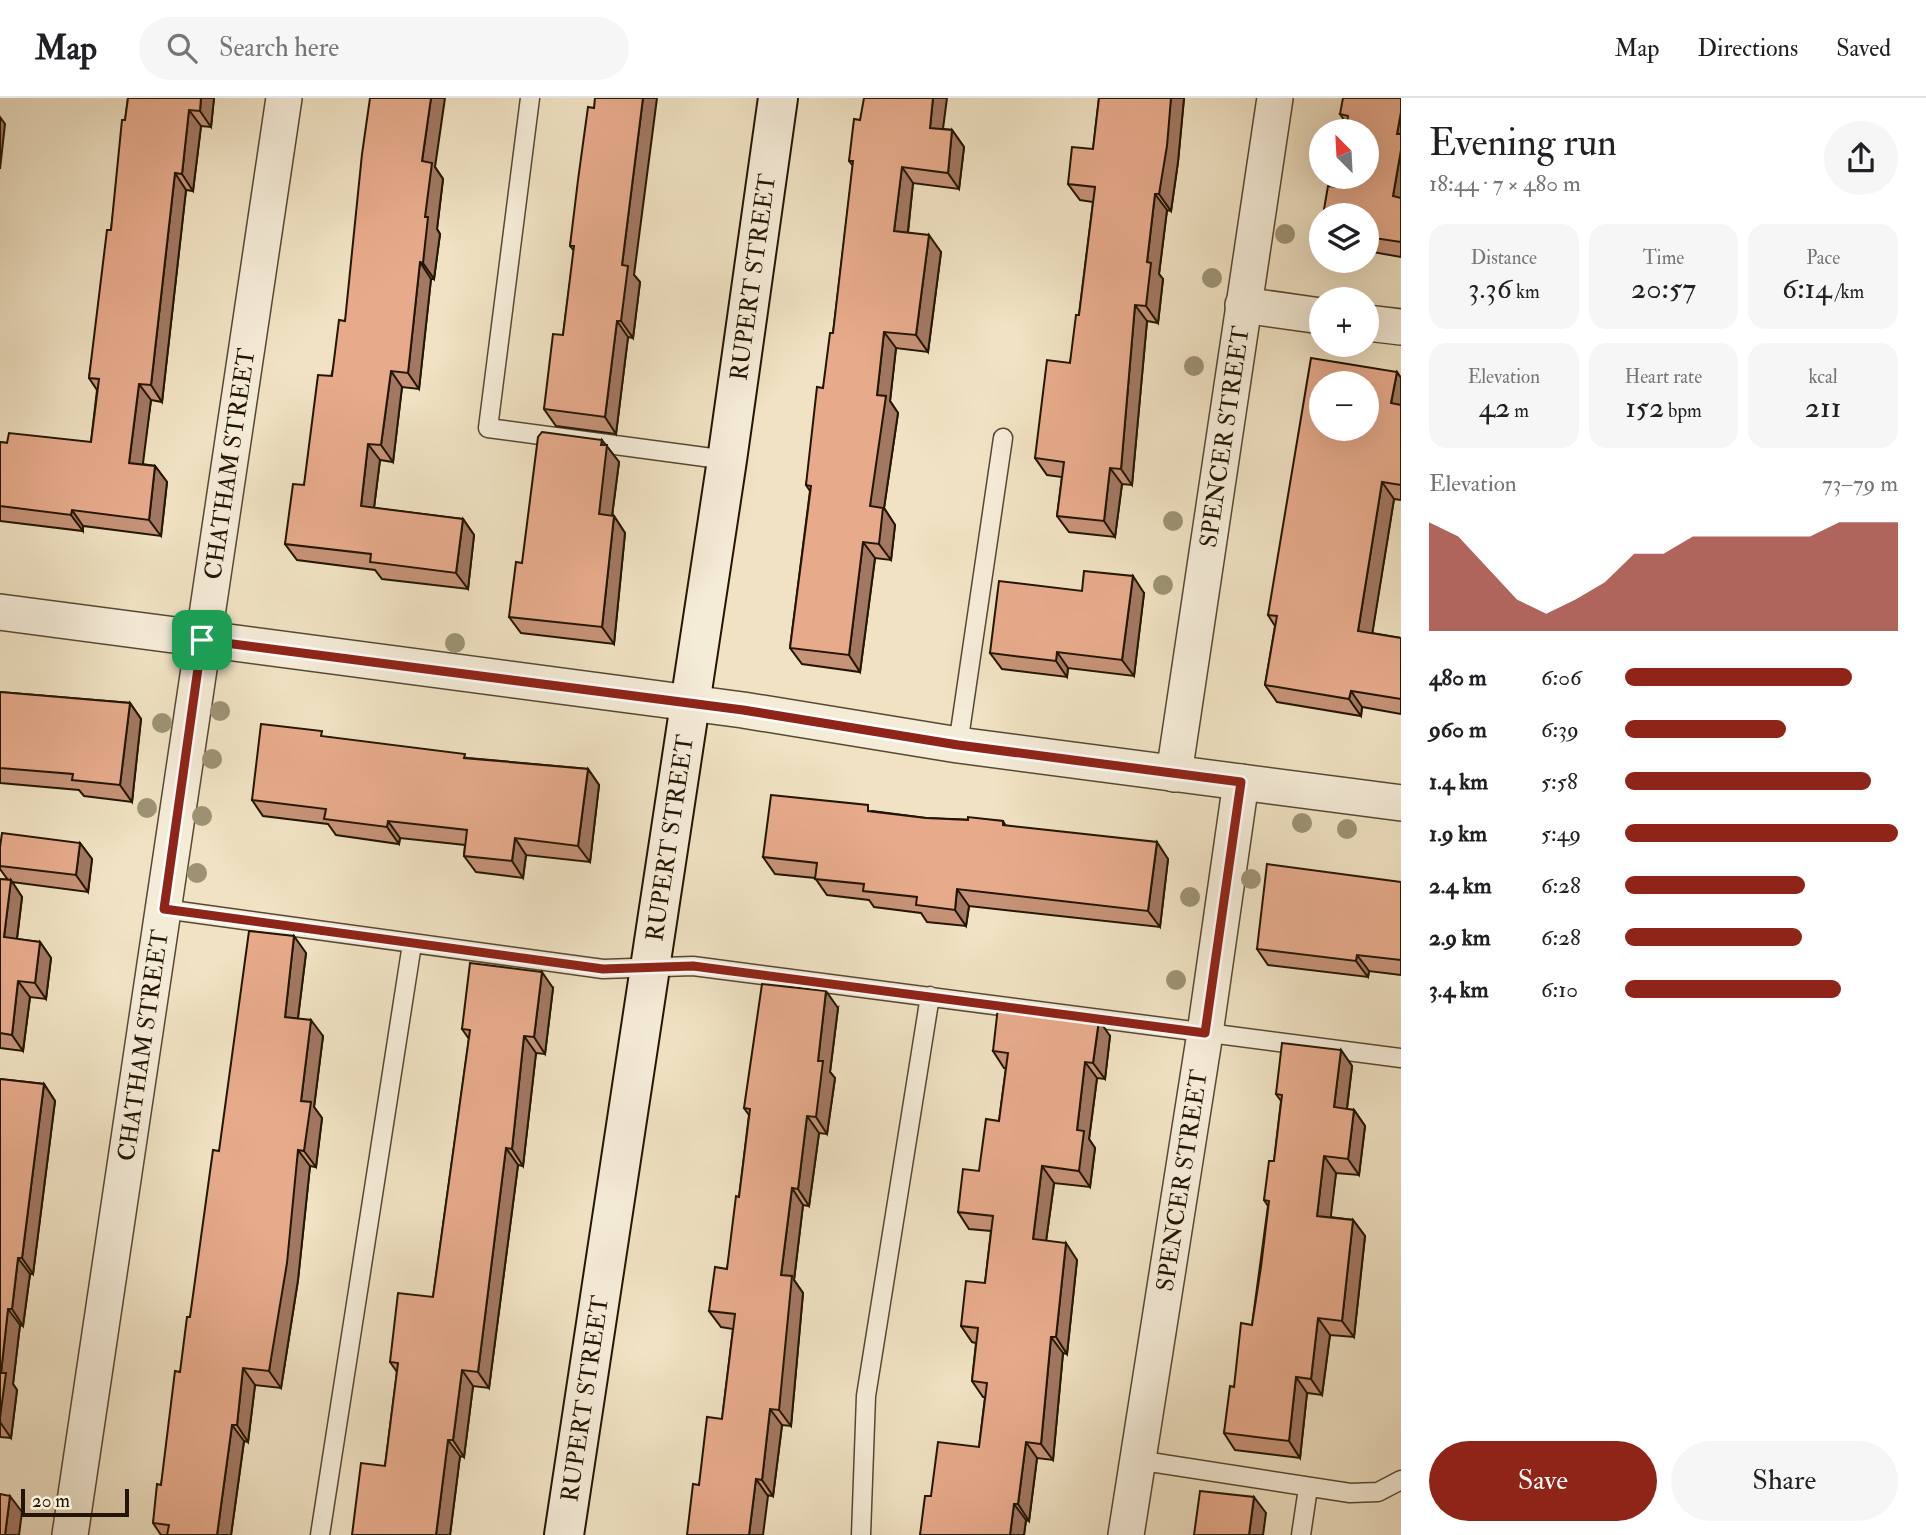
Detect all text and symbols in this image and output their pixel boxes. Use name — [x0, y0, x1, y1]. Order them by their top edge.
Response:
search box — [139, 17, 629, 80]
text: Map — [35, 28, 97, 69]
icon: search — [163, 29, 201, 67]
text: Search here — [219, 32, 339, 64]
text: Map — [1614, 33, 1659, 64]
text: Directions — [1697, 33, 1798, 64]
text: Saved — [1836, 33, 1891, 64]
north arrow — [1309, 119, 1379, 189]
map controls — [1309, 119, 1379, 441]
text: Evening run — [1429, 119, 1617, 167]
button: share — [1824, 121, 1898, 195]
text: 18:44 · 7 × 480 m — [1429, 169, 1581, 198]
street label: RUPERT STREET — [723, 172, 783, 382]
button: layers — [1309, 203, 1379, 273]
text: Distance — [1471, 246, 1537, 270]
text: Time — [1643, 246, 1684, 270]
text: Pace — [1806, 246, 1840, 270]
text: 3.36 — [1468, 270, 1512, 307]
text: 20:57 — [1631, 270, 1696, 307]
text: 6:14 — [1782, 270, 1832, 307]
text: km — [1512, 280, 1540, 304]
text: /km — [1832, 280, 1864, 304]
button: + — [1309, 287, 1379, 357]
street label: SPENCER STREET — [1193, 324, 1257, 550]
street label: CHATHAM STREET — [197, 346, 263, 582]
text: Elevation — [1468, 365, 1540, 389]
text: Heart rate — [1625, 365, 1702, 389]
text: kcal — [1809, 365, 1838, 389]
button: − — [1309, 371, 1379, 441]
text: 42 — [1479, 389, 1510, 426]
text: 152 — [1625, 389, 1664, 426]
text: 211 — [1805, 389, 1841, 426]
text: m — [1510, 399, 1529, 423]
text: bpm — [1664, 399, 1702, 423]
text: Elevation — [1429, 469, 1517, 498]
text: 73–79 m — [1822, 469, 1898, 498]
pin — [172, 610, 232, 670]
icon: arrive — [183, 621, 221, 659]
text: 480 m — [1429, 663, 1487, 692]
text: 6:06 — [1541, 663, 1582, 692]
text: 960 m — [1429, 715, 1487, 744]
text: 6:39 — [1541, 715, 1579, 744]
street label: RUPERT STREET — [639, 733, 701, 943]
text: 1.4 km — [1429, 767, 1488, 796]
text: 5:58 — [1541, 767, 1578, 796]
text: 1.9 km — [1429, 819, 1487, 848]
text: 5:49 — [1541, 819, 1581, 848]
text: 2.4 km — [1429, 871, 1492, 900]
text: 6:28 — [1541, 871, 1581, 900]
text: 2.9 km — [1429, 923, 1491, 952]
text: 6:28 — [1541, 923, 1581, 952]
street label: CHATHAM STREET — [111, 928, 176, 1163]
text: 3.4 km — [1429, 975, 1489, 1004]
text: 6:10 — [1541, 975, 1578, 1004]
street label: SPENCER STREET — [1150, 1067, 1215, 1293]
street label: RUPERT STREET — [554, 1293, 616, 1504]
button: Save — [1429, 1441, 1657, 1521]
button: Share — [1671, 1441, 1898, 1521]
scale bar — [21, 1486, 130, 1518]
text: 20 m — [32, 1489, 70, 1513]

